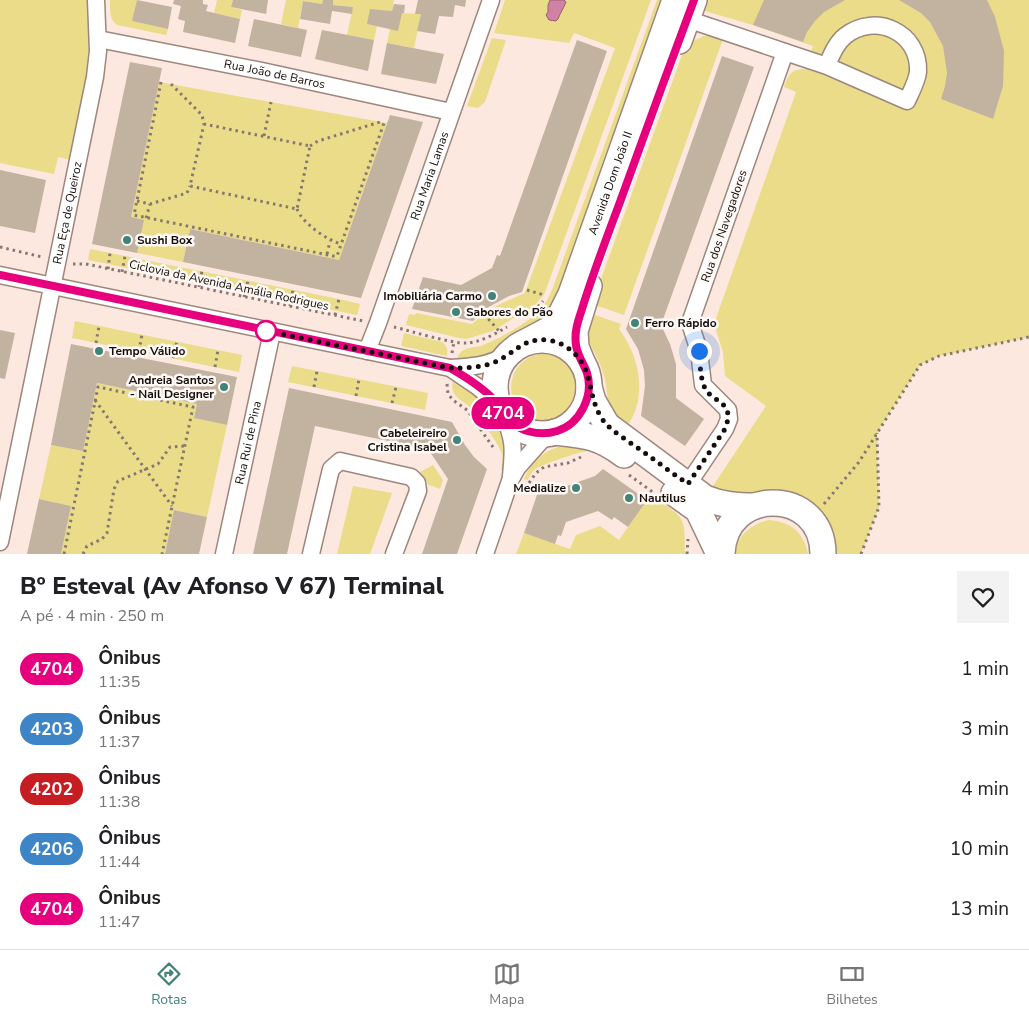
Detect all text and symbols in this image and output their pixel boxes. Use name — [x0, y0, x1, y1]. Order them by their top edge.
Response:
street label: Rua João de Barros — [223, 56, 327, 93]
street label: Rua Maria Lamas — [407, 129, 452, 222]
street label: Avenida Dom João II — [585, 129, 636, 237]
street label: Rua Eça de Queiroz — [49, 160, 86, 265]
street label: Rua dos Navegadores — [697, 167, 751, 284]
place label: Sushi Box — [137, 232, 193, 248]
marker: Sushi Box — [121, 234, 133, 246]
street label: Ciclovia da Avenida Amália Rodrigues — [128, 256, 331, 314]
place label: Imobiliária Carmo — [383, 288, 482, 304]
marker: Imobiliária Carmo — [486, 290, 498, 302]
place label: Sabores do Pão — [466, 304, 553, 320]
marker: Sabores do Pão — [450, 306, 462, 318]
place label: Ferro Rápido — [645, 315, 717, 331]
marker: Ferro Rápido — [629, 317, 641, 329]
unlabelled marker — [255, 320, 277, 342]
your location — [687, 339, 712, 364]
place label: Tempo Válido — [109, 343, 185, 359]
marker: Tempo Válido — [93, 345, 105, 357]
place label: Andreia Santos - Nail Designer — [128, 372, 214, 402]
marker: Andreia Santos - Nail Designer — [218, 381, 230, 393]
line badge: 4704 — [468, 397, 538, 429]
street label: Rua Rui de Pina — [231, 399, 265, 486]
text: 4704 — [481, 401, 525, 425]
place label: Cabeleireiro Cristina Isabel — [367, 425, 447, 455]
marker: Cabeleireiro Cristina Isabel — [451, 434, 463, 446]
place label: Medialize — [513, 480, 566, 496]
marker: Medialize — [570, 482, 582, 494]
place label: Nautilus — [639, 490, 686, 506]
marker: Nautilus — [623, 492, 635, 504]
text: Bº Esteval (Av Afonso V 67) Terminal — [20, 570, 444, 602]
button: heart — [957, 571, 1009, 623]
text: A pé · 4 min · 250 m — [20, 605, 164, 627]
text: Ônibus — [98, 645, 161, 671]
text: 1 min — [961, 656, 1009, 682]
text: 4704 — [30, 657, 73, 681]
text: 11:35 — [98, 671, 140, 693]
text: Ônibus — [98, 705, 161, 731]
text: 3 min — [961, 716, 1009, 742]
text: 4203 — [30, 717, 73, 741]
text: 11:37 — [98, 731, 140, 753]
text: Ônibus — [98, 765, 161, 791]
text: 4 min — [961, 776, 1009, 802]
text: 4202 — [30, 777, 73, 801]
text: 11:38 — [98, 791, 140, 813]
text: Ônibus — [98, 825, 161, 851]
text: 10 min — [950, 836, 1009, 862]
text: 4206 — [30, 837, 73, 861]
text: 11:44 — [98, 851, 140, 873]
text: Ônibus — [98, 885, 161, 911]
text: 13 min — [950, 896, 1009, 922]
text: 4704 — [30, 897, 73, 921]
text: 11:47 — [98, 911, 140, 933]
tab: Rotas — [151, 960, 187, 1009]
tab: Mapa — [489, 960, 524, 1009]
tab: Bilhetes — [827, 960, 878, 1009]

